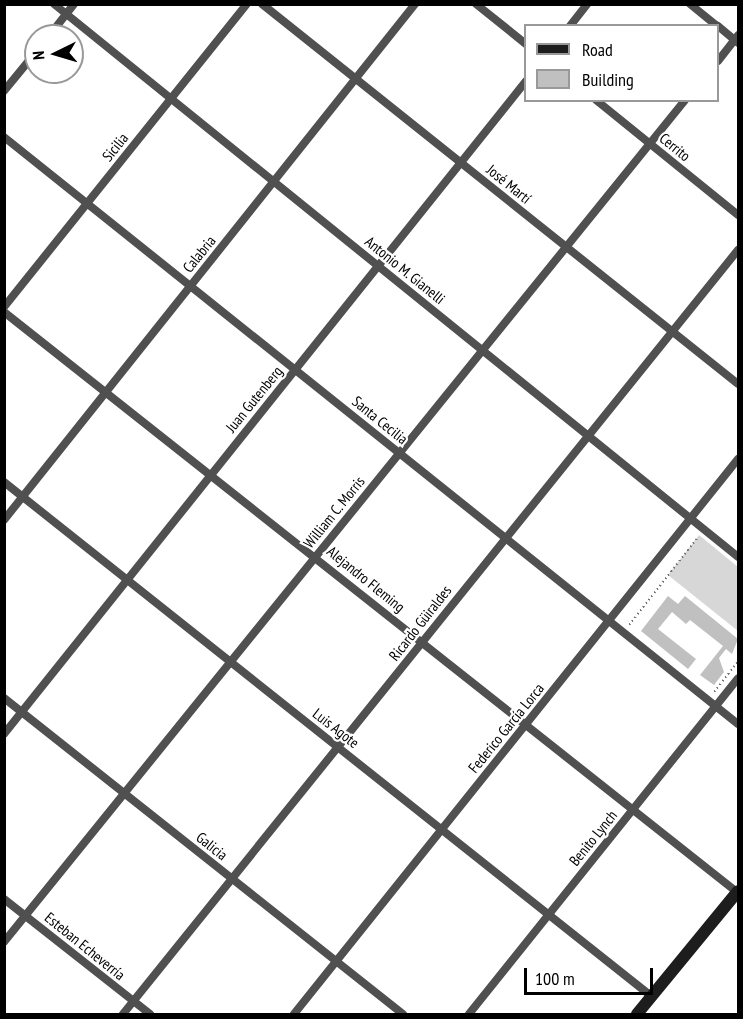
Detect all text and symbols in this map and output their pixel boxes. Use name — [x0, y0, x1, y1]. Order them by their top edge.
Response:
north arrow — [24, 24, 84, 84]
legend — [524, 24, 719, 102]
text: Road — [582, 38, 613, 61]
text: N — [28, 50, 48, 61]
text: Building — [582, 68, 634, 91]
street label: Sicilia — [98, 129, 132, 165]
street label: Cerrito — [656, 129, 694, 165]
street label: José Martí — [483, 161, 535, 207]
street label: Calabria — [179, 232, 219, 276]
street label: Antonio M. Gianelli — [361, 232, 449, 308]
street label: Juan Gutenberg — [222, 362, 286, 436]
street label: Santa Cecilia — [349, 392, 411, 448]
street label: William C. Morris — [299, 472, 369, 552]
street label: Alejandro Fleming — [323, 542, 409, 616]
street label: Ricardo Güiraldes — [385, 582, 455, 664]
street label: Federico García Lorca — [464, 680, 548, 776]
street label: Luis Agote — [309, 704, 363, 752]
street label: Benito Lynch — [565, 807, 621, 869]
street label: Galicia — [193, 828, 231, 864]
street label: Esteban Echeverría — [41, 908, 129, 984]
scale bar — [527, 956, 656, 994]
text: 100 m — [535, 967, 575, 990]

